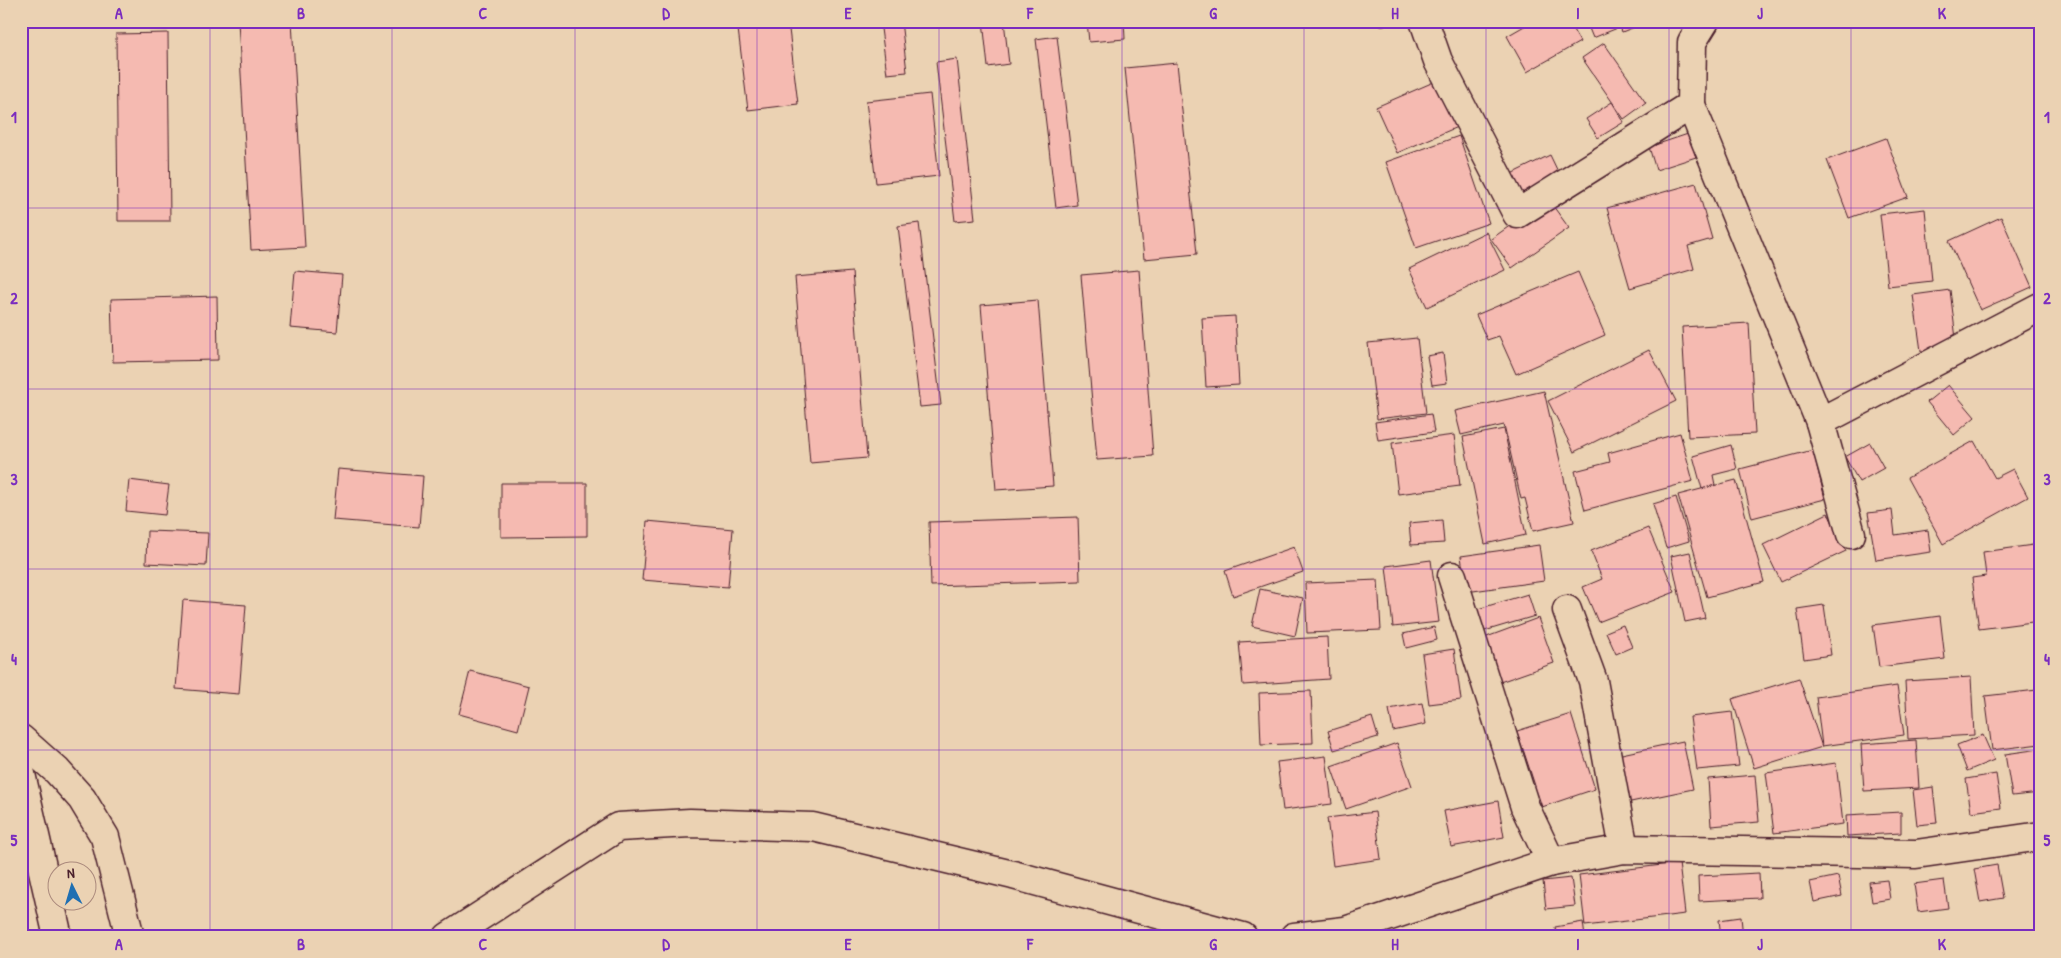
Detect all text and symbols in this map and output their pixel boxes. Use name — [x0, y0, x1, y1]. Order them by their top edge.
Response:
text: A — [115, 2, 123, 24]
text: B — [297, 2, 305, 24]
text: C — [479, 2, 488, 24]
text: D — [662, 2, 670, 24]
text: E — [844, 2, 852, 24]
text: F — [1026, 2, 1034, 24]
text: G — [1209, 2, 1217, 24]
text: H — [1391, 2, 1399, 24]
text: I — [1576, 2, 1580, 24]
text: J — [1757, 2, 1763, 24]
text: K — [1938, 2, 1947, 24]
text: 1 — [11, 106, 17, 128]
text: 1 — [2044, 106, 2050, 128]
text: 2 — [10, 287, 18, 309]
text: 2 — [2043, 287, 2051, 309]
text: 3 — [10, 468, 18, 490]
text: 3 — [2043, 468, 2051, 490]
text: 4 — [11, 648, 17, 670]
text: 4 — [2044, 648, 2050, 670]
text: 5 — [11, 829, 18, 851]
text: 5 — [2044, 829, 2051, 851]
north arrow — [48, 860, 98, 910]
text: N — [66, 863, 76, 882]
text: A — [115, 933, 123, 955]
text: B — [297, 933, 305, 955]
text: C — [479, 933, 488, 955]
text: D — [662, 933, 670, 955]
text: E — [844, 933, 852, 955]
text: F — [1026, 933, 1034, 955]
text: G — [1209, 933, 1217, 955]
text: H — [1391, 933, 1399, 955]
text: I — [1576, 933, 1580, 955]
text: J — [1757, 933, 1763, 955]
text: K — [1938, 933, 1947, 955]

